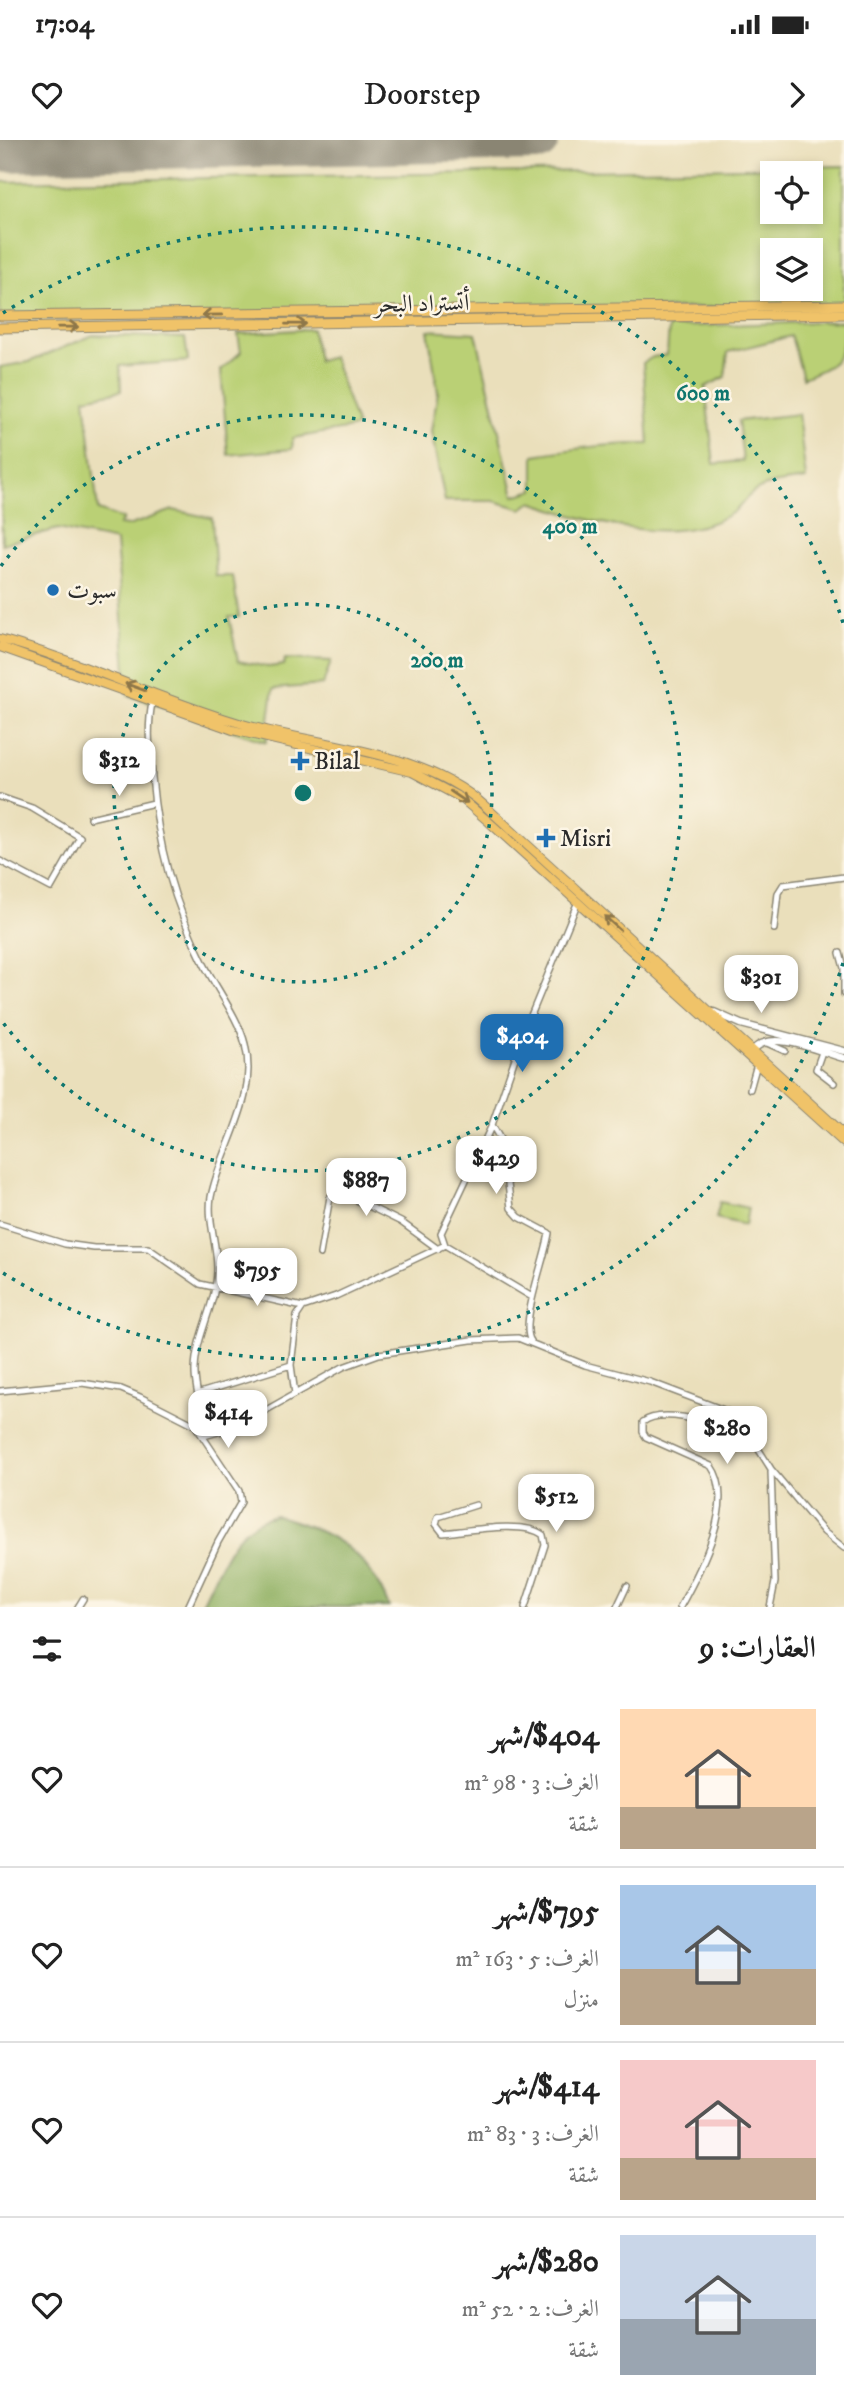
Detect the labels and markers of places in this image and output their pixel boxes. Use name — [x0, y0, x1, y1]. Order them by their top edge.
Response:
place label: سبوت — [67, 576, 117, 606]
marker: سبوت — [45, 582, 61, 598]
pin: $312 — [78, 738, 160, 798]
place label: Bilal — [314, 747, 361, 777]
marker: Bilal — [292, 753, 308, 769]
centre of rings — [291, 781, 315, 805]
place label: Misri — [560, 824, 611, 854]
marker: Misri — [538, 830, 554, 846]
pin: $301 — [720, 956, 802, 1015]
pin: $404 — [481, 1014, 563, 1074]
pin: $429 — [455, 1136, 537, 1196]
pin: $887 — [325, 1158, 407, 1218]
pin: $795 — [216, 1248, 298, 1308]
pin: $414 — [187, 1390, 269, 1450]
pin: $280 — [686, 1406, 768, 1466]
pin: $512 — [515, 1474, 597, 1534]

